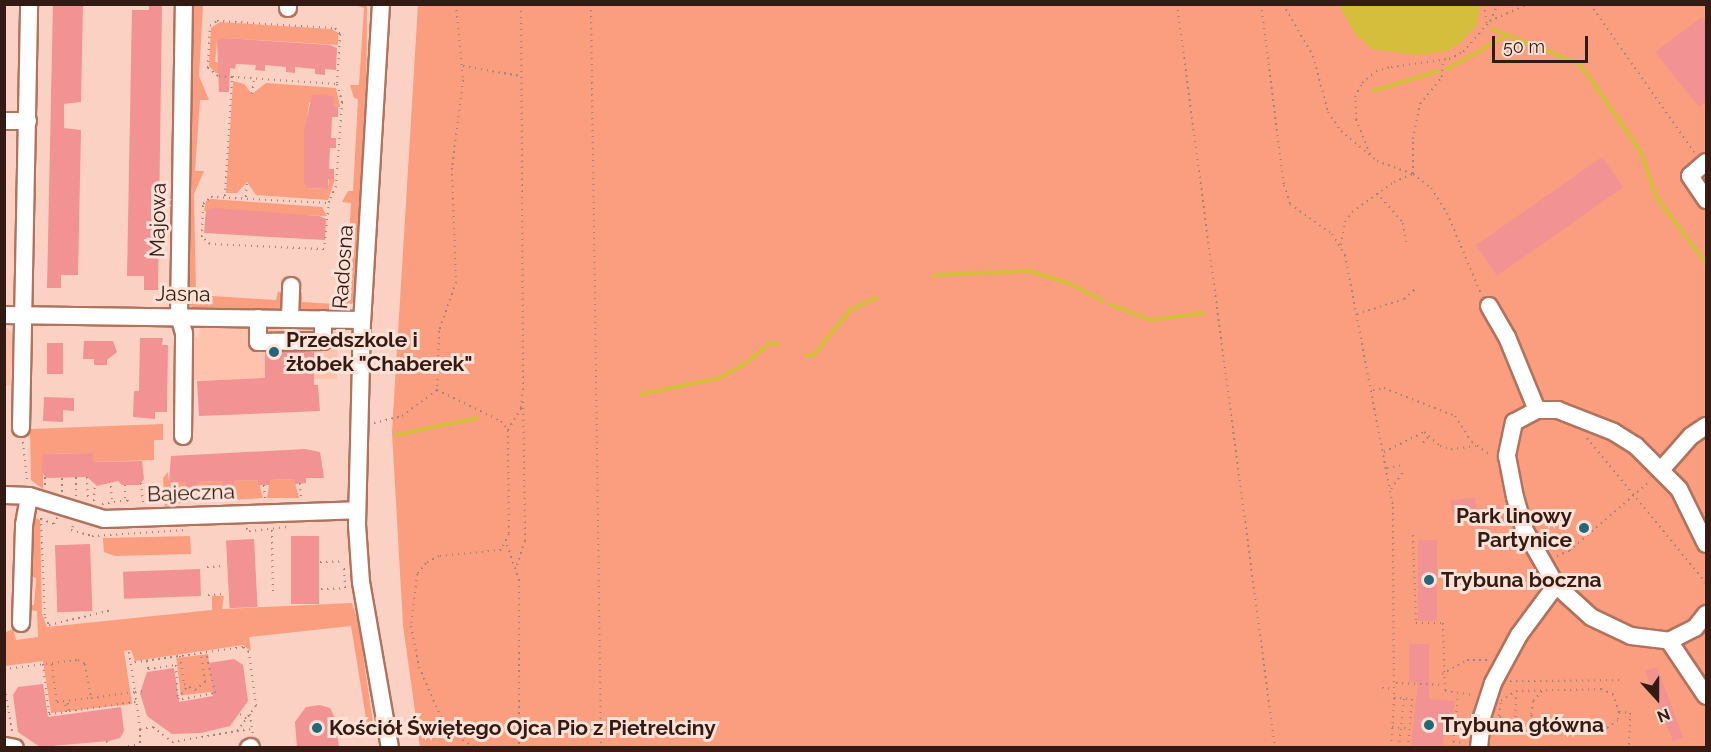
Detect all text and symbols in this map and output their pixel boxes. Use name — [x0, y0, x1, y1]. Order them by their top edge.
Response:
scale bar — [1495, 24, 1591, 62]
text: 50 m — [1503, 36, 1545, 57]
street label: Majowa — [145, 182, 171, 258]
street label: Radosna — [327, 224, 359, 310]
street label: Jasna — [155, 281, 211, 307]
place label: Przedszkole i żłobek "Chaberek" — [286, 327, 473, 377]
marker: Przedszkole i żłobek "Chaberek" — [267, 345, 281, 359]
street label: Bajeczna — [147, 479, 235, 507]
place label: Park linowy Partynice — [1456, 503, 1572, 553]
marker: Park linowy Partynice — [1577, 521, 1591, 535]
place label: Trybuna boczna — [1441, 567, 1602, 593]
marker: Trybuna boczna — [1422, 573, 1436, 587]
north arrow — [1627, 668, 1687, 728]
text: N — [1655, 704, 1673, 726]
place label: Trybuna główna — [1441, 712, 1604, 738]
place label: Kościół Świętego Ojca Pio z Pietrelciny — [329, 715, 716, 741]
marker: Trybuna główna — [1422, 718, 1436, 732]
marker: Kościół Świętego Ojca Pio z Pietrelciny — [310, 721, 324, 735]

